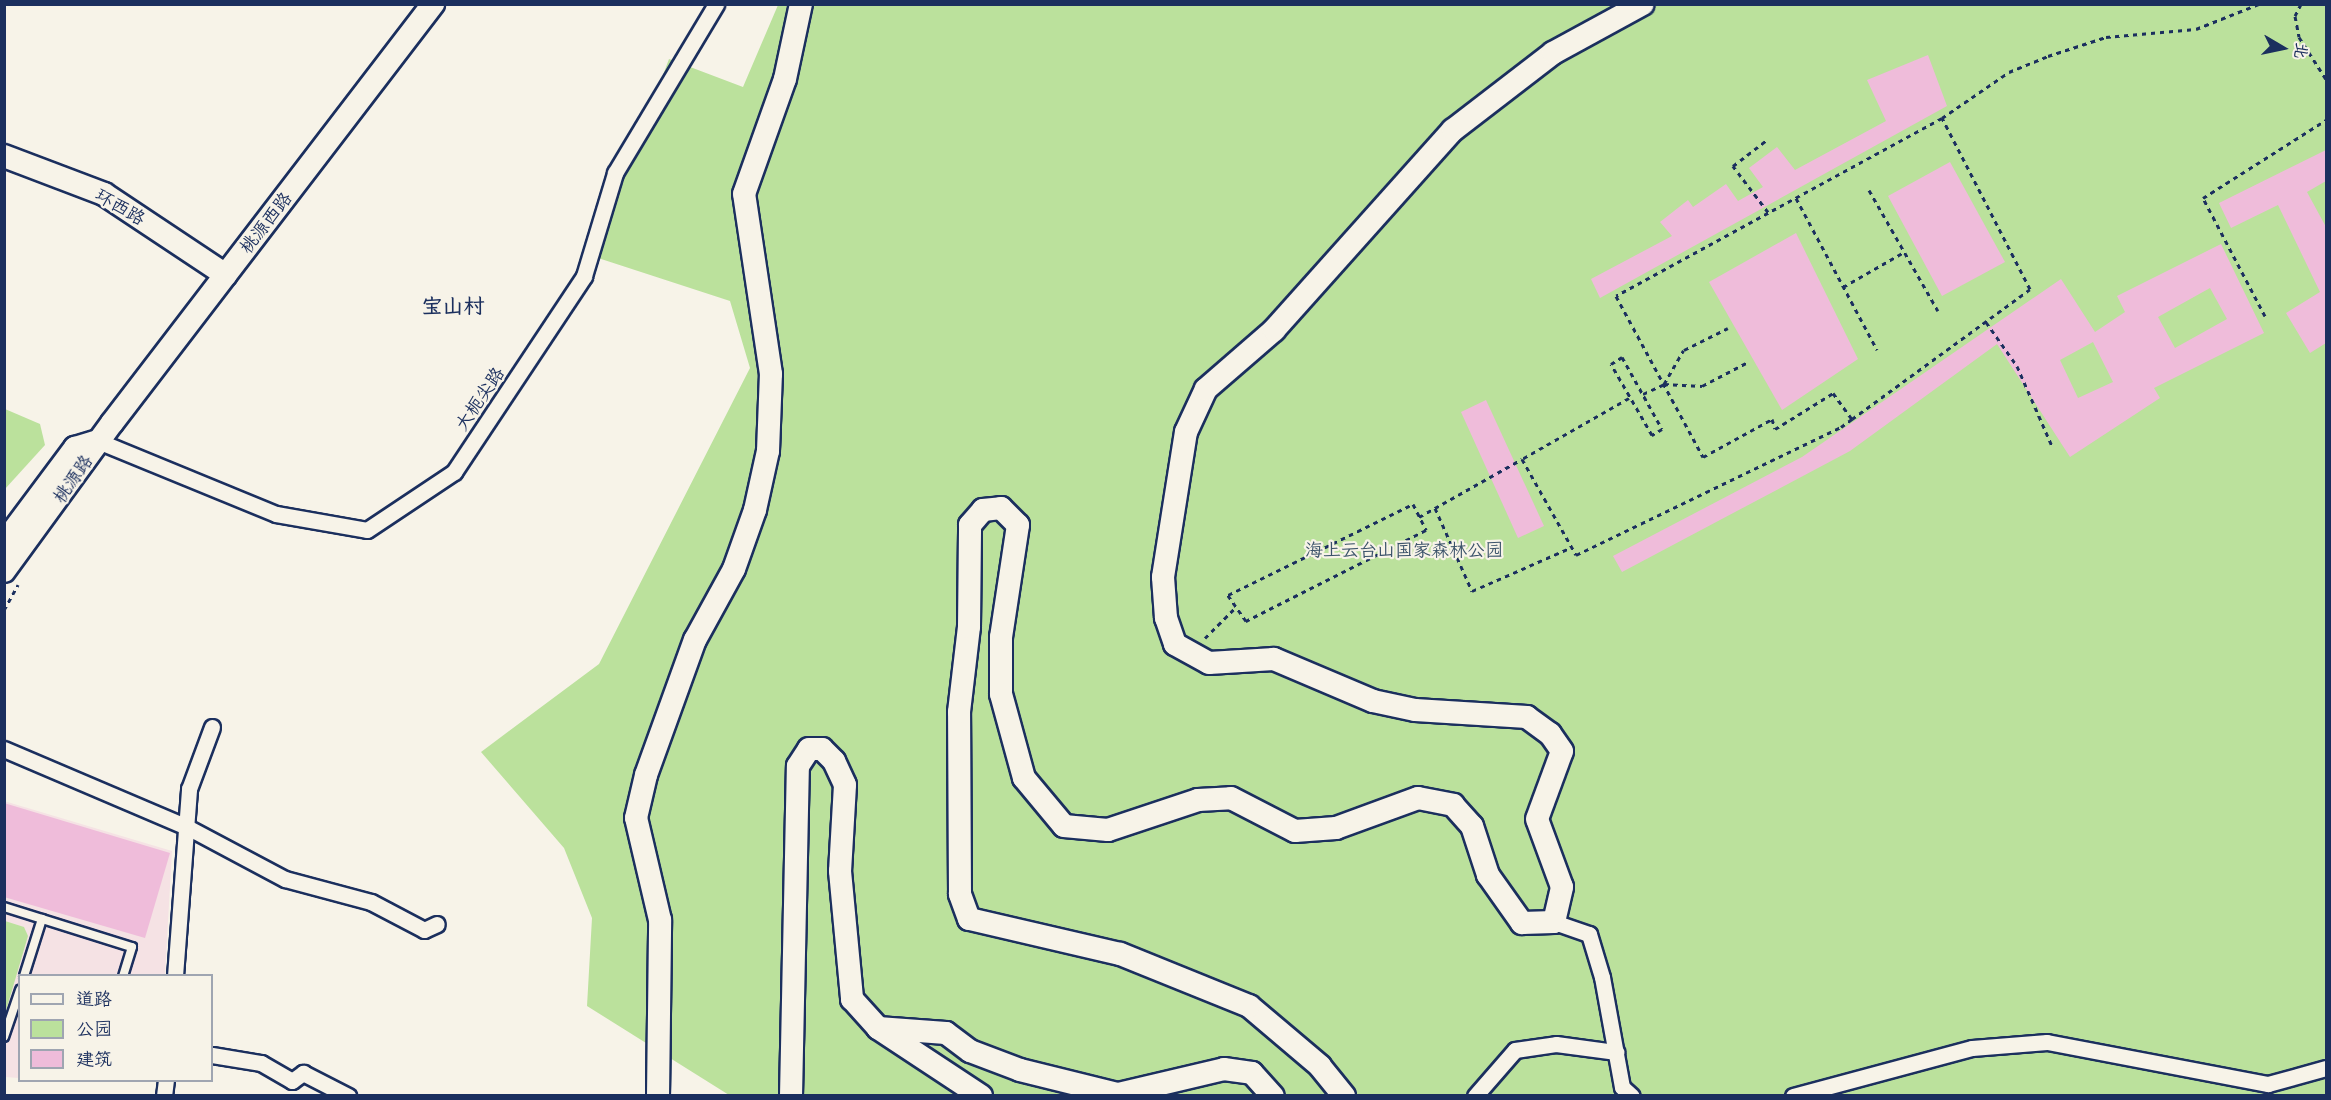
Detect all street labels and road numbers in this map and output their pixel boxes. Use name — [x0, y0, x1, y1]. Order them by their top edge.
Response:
street label: 环西路 — [91, 184, 149, 230]
street label: 桃源西路 — [235, 188, 297, 258]
street label: 大枙尖路 — [451, 363, 509, 435]
street label: 桃源路 — [49, 451, 97, 507]

